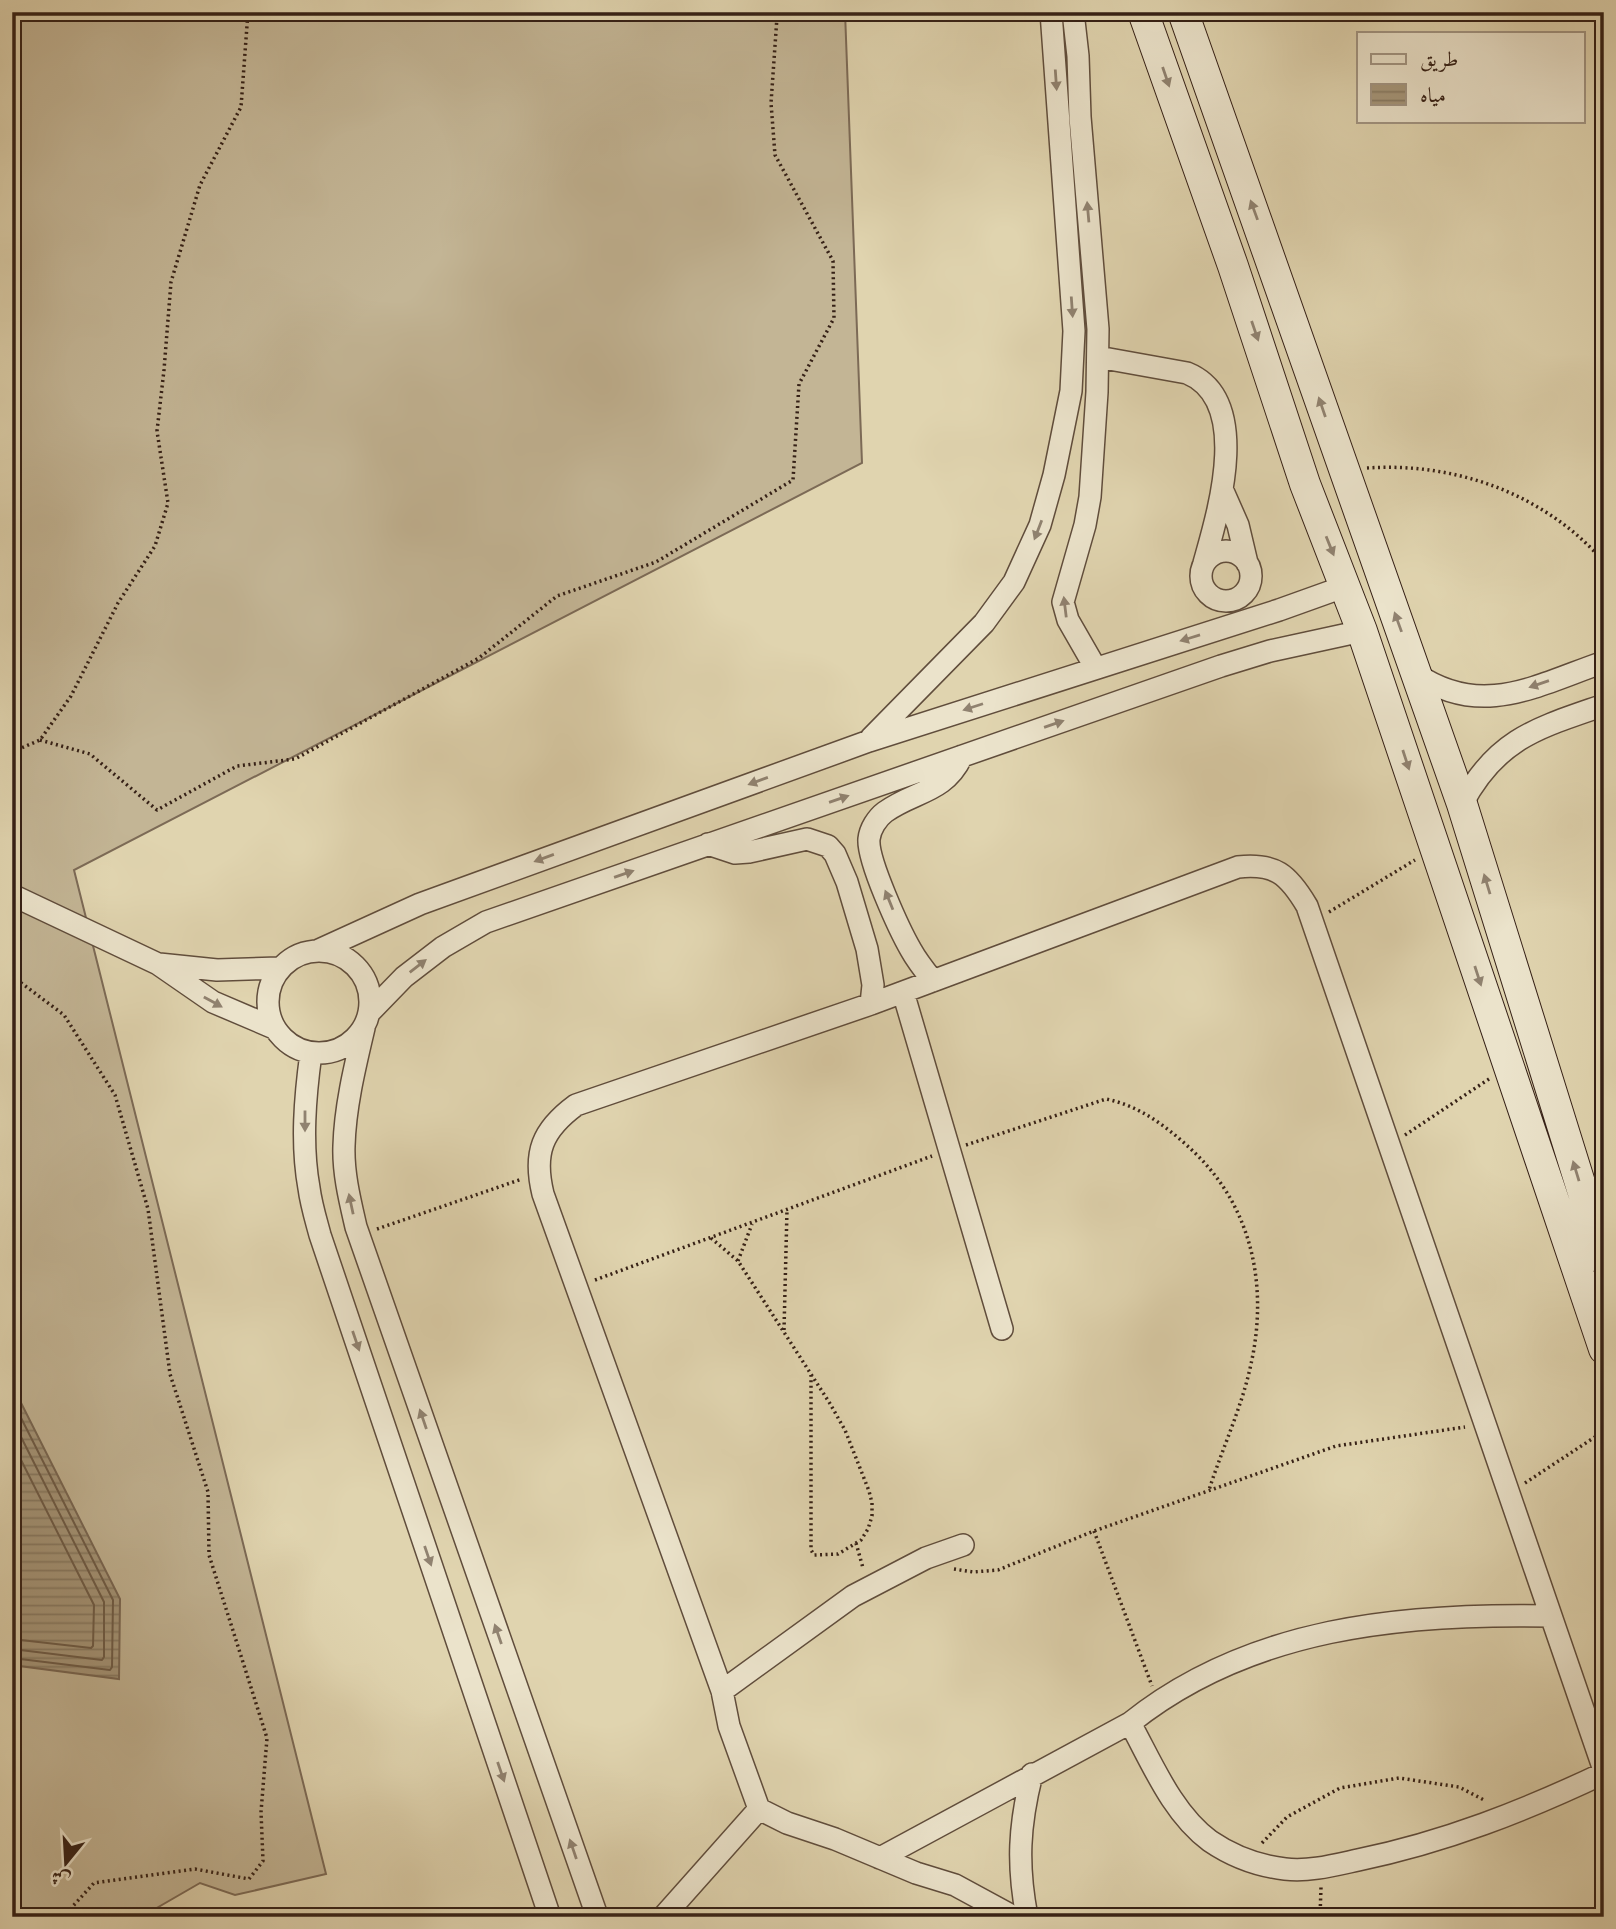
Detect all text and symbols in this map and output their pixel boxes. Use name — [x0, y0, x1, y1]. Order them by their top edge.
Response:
legend — [1357, 32, 1584, 122]
text: طريق — [1420, 46, 1458, 73]
one-way arrow — [1161, 66, 1172, 87]
one-way arrow — [1051, 69, 1062, 91]
text: مياه — [1420, 82, 1446, 109]
one-way arrow — [1248, 200, 1259, 221]
one-way arrow — [1082, 201, 1093, 223]
one-way arrow — [1067, 296, 1078, 318]
one-way arrow — [1250, 321, 1261, 342]
one-way arrow — [1316, 397, 1327, 418]
one-way arrow — [1032, 520, 1043, 541]
one-way arrow — [1324, 535, 1335, 556]
one-way arrow — [1060, 596, 1071, 618]
one-way arrow — [1392, 611, 1403, 632]
one-way arrow — [1179, 633, 1200, 643]
one-way arrow — [1528, 679, 1549, 690]
one-way arrow — [963, 702, 984, 713]
one-way arrow — [1044, 718, 1065, 729]
one-way arrow — [1401, 750, 1411, 771]
one-way arrow — [748, 776, 769, 787]
one-way arrow — [829, 793, 850, 804]
one-way arrow — [534, 853, 555, 864]
one-way arrow — [614, 868, 635, 879]
one-way arrow — [1481, 873, 1491, 894]
one-way arrow — [883, 890, 894, 911]
one-way arrow — [410, 959, 427, 974]
one-way arrow — [1473, 966, 1484, 987]
one-way arrow — [204, 996, 223, 1008]
one-way arrow — [300, 1110, 311, 1132]
one-way arrow — [1571, 1160, 1581, 1181]
one-way arrow — [346, 1193, 357, 1215]
one-way arrow — [351, 1330, 362, 1351]
one-way arrow — [417, 1409, 428, 1430]
one-way arrow — [424, 1546, 434, 1567]
one-way arrow — [492, 1624, 503, 1645]
one-way arrow — [496, 1762, 507, 1783]
north arrow — [32, 1828, 102, 1898]
one-way arrow — [567, 1838, 578, 1859]
text: ش — [48, 1864, 74, 1893]

